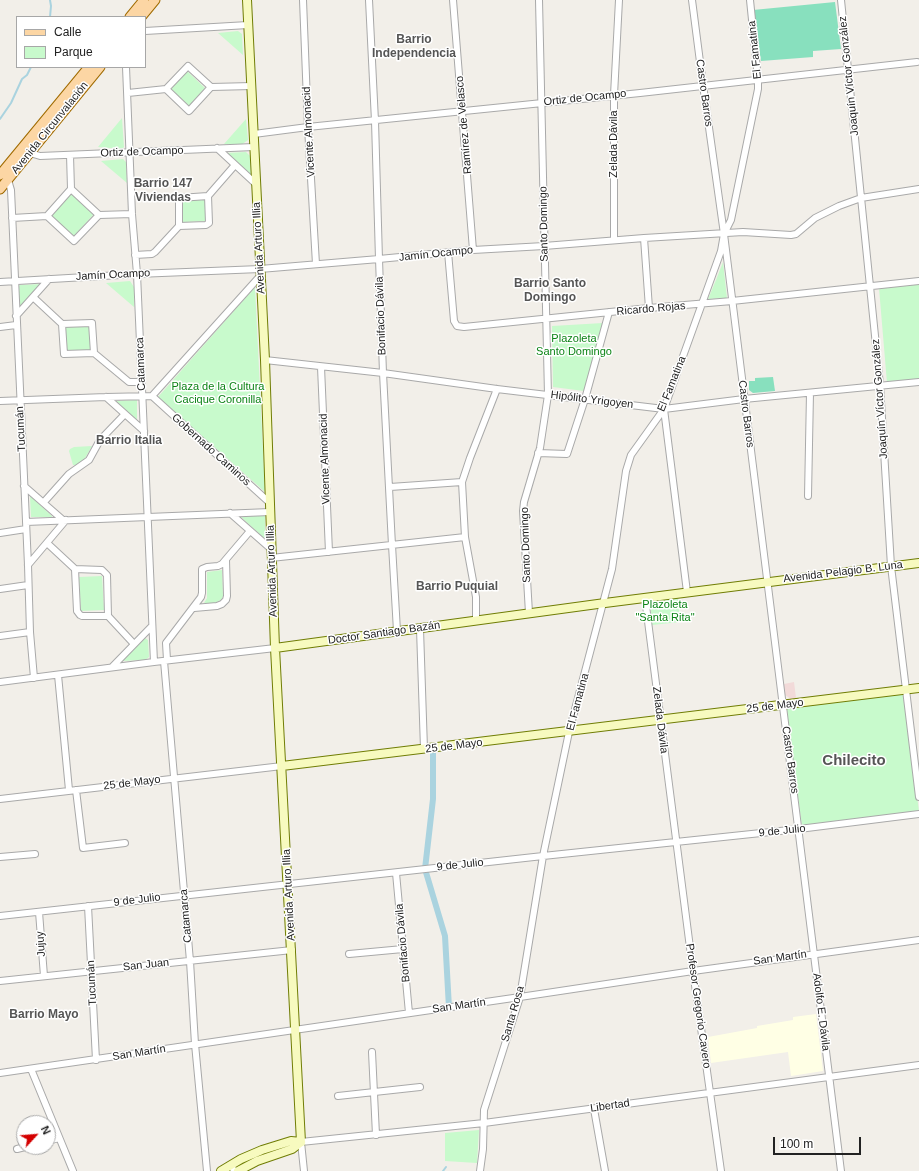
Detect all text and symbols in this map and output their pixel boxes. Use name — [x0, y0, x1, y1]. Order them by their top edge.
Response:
street label: Joaquín Víctor González — [836, 15, 862, 137]
legend — [16, 16, 146, 68]
street label: El Famatina — [745, 20, 765, 80]
text: Calle — [54, 25, 81, 39]
district label: Barrio Independencia — [372, 33, 456, 61]
text: Parque — [54, 45, 93, 59]
street label: Castro Barros — [693, 58, 715, 128]
street label: Ramírez de Velasco — [453, 75, 475, 175]
street label: Avenida Circunvalación — [9, 79, 91, 177]
street label: Vicente Almonacid — [300, 86, 318, 178]
street label: Ortiz de Ocampo — [543, 87, 627, 109]
street label: Zelada Dávila — [607, 110, 621, 178]
street label: Ortiz de Ocampo — [100, 144, 184, 160]
district label: Barrio 147 Viviendas — [134, 177, 192, 205]
street label: Santo Domingo — [537, 186, 551, 262]
street label: Avenida Arturo Illia — [250, 202, 268, 294]
street label: Jamín Ocampo — [398, 244, 474, 264]
street label: Jamín Ocampo — [75, 266, 151, 284]
street label: Bonifacio Dávila — [373, 276, 389, 356]
district label: Barrio Santo Domingo — [514, 277, 586, 305]
street label: Ricardo Rojas — [616, 299, 686, 319]
park label: Plazoleta Santo Domingo — [536, 332, 612, 358]
street label: Catamarca — [133, 337, 149, 391]
street label: Joaquín Víctor González — [869, 338, 891, 460]
street label: El Famatina — [655, 354, 689, 414]
park label: Plaza de la Cultura Cacique Coronilla — [172, 380, 264, 406]
street label: Castro Barros — [735, 380, 757, 448]
street label: Hipólito Yrigoyen — [550, 388, 634, 412]
street label: Tucumán — [13, 406, 29, 452]
street label: Gobernado Caminos — [169, 411, 253, 489]
street label: Vicente Almonacid — [317, 413, 333, 505]
district label: Barrio Italia — [96, 434, 162, 448]
street label: Santo Domingo — [518, 507, 534, 583]
street label: Avenida Arturo Illia — [264, 525, 280, 617]
street label: Avenida Pelagio B. Luna — [783, 558, 903, 586]
district label: Barrio Puquial — [416, 580, 498, 594]
park label: Plazoleta "Santa Rita" — [635, 598, 695, 624]
street label: Doctor Santiago Bazán — [327, 619, 441, 647]
street label: El Famatina — [564, 672, 592, 732]
street label: Zelada Dávila — [649, 686, 671, 754]
street label: 25 de Mayo — [746, 696, 804, 716]
street label: Castro Barros — [779, 725, 801, 795]
street label: 25 de Mayo — [425, 736, 483, 756]
district label: Chilecito — [822, 752, 886, 770]
street label: 25 de Mayo — [103, 773, 161, 793]
street label: 9 de Julio — [758, 822, 806, 840]
street label: Avenida Arturo Illia — [280, 849, 298, 941]
street label: 9 de Julio — [436, 856, 484, 874]
street label: Catamarca — [177, 889, 195, 943]
street label: 9 de Julio — [113, 891, 161, 909]
street label: Bonifacio Dávila — [393, 903, 413, 983]
street label: Jujuy — [34, 931, 48, 957]
street label: Profesor Gregorio Cavero — [683, 943, 713, 1069]
street label: San Martín — [752, 948, 808, 968]
street label: San Juan — [122, 956, 170, 974]
street label: Tucumán — [84, 960, 100, 1006]
street label: Adolfo E. Dávila — [810, 972, 832, 1052]
street label: Santa Rosa — [499, 985, 527, 1043]
street label: San Martín — [431, 996, 487, 1016]
district label: Barrio Mayo — [9, 1008, 79, 1022]
street label: San Martín — [111, 1042, 167, 1064]
street label: Libertad — [589, 1097, 631, 1115]
north arrow — [16, 1115, 56, 1155]
text: N — [39, 1124, 53, 1136]
scale bar — [775, 1129, 863, 1155]
text: 100 m — [780, 1137, 813, 1151]

